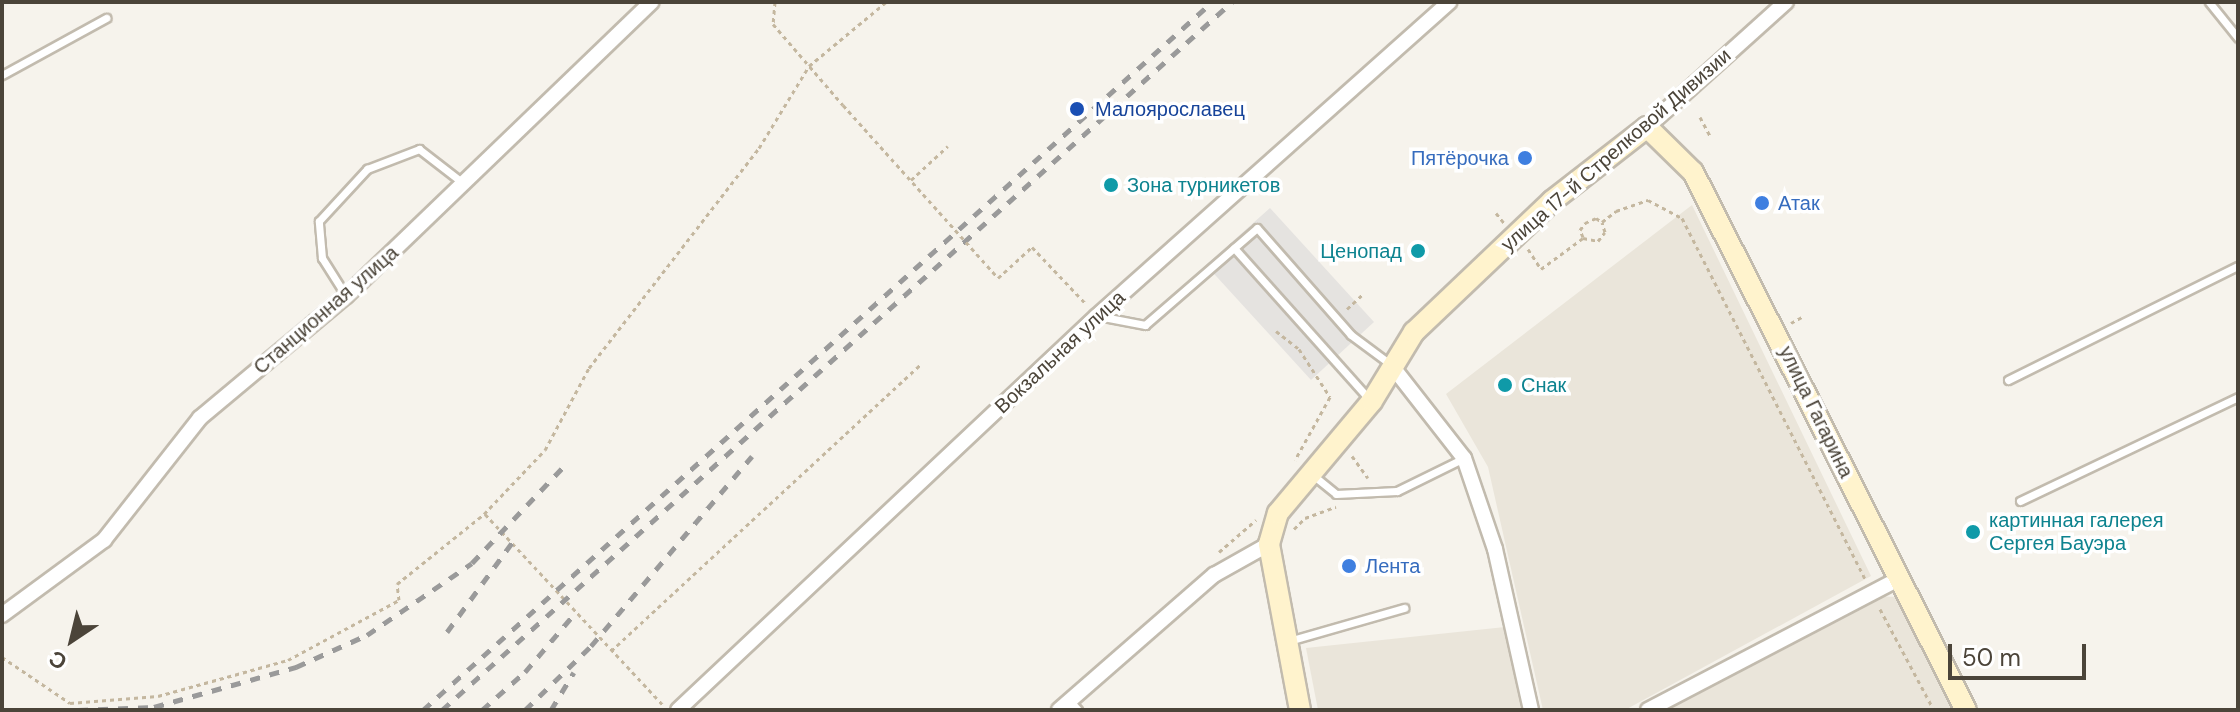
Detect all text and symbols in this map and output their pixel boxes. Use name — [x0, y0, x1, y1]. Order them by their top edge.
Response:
street label: улица 17-й Стрелковой Дивизии — [1496, 44, 1736, 256]
place label: Малоярославец — [1095, 97, 1245, 121]
marker: Малоярославец — [1066, 98, 1088, 120]
place label: Пятёрочка — [1411, 146, 1509, 170]
marker: Пятёрочка — [1516, 149, 1534, 167]
place label: Зона турникетов — [1127, 173, 1280, 197]
marker: Зона турникетов — [1102, 176, 1120, 194]
place label: Атак — [1778, 191, 1820, 215]
marker: Атак — [1753, 194, 1771, 212]
place label: Ценопад — [1320, 239, 1402, 263]
street label: Станционная улица — [249, 241, 403, 379]
marker: Ценопад — [1409, 242, 1427, 260]
street label: Вокзальная улица — [990, 286, 1130, 418]
street label: улица Гагарина — [1774, 342, 1858, 482]
place label: Снак — [1521, 373, 1566, 397]
marker: Снак — [1496, 376, 1514, 394]
place label: картинная галерея Сергея Бауэра — [1989, 508, 2164, 555]
marker: картинная галерея Сергея Бауэра — [1964, 523, 1982, 541]
place label: Лента — [1365, 554, 1420, 578]
marker: Лента — [1340, 557, 1358, 575]
north arrow — [32, 600, 112, 680]
scale bar — [1952, 628, 2090, 678]
text: 50 m — [1962, 642, 2021, 673]
text: С — [43, 644, 73, 677]

